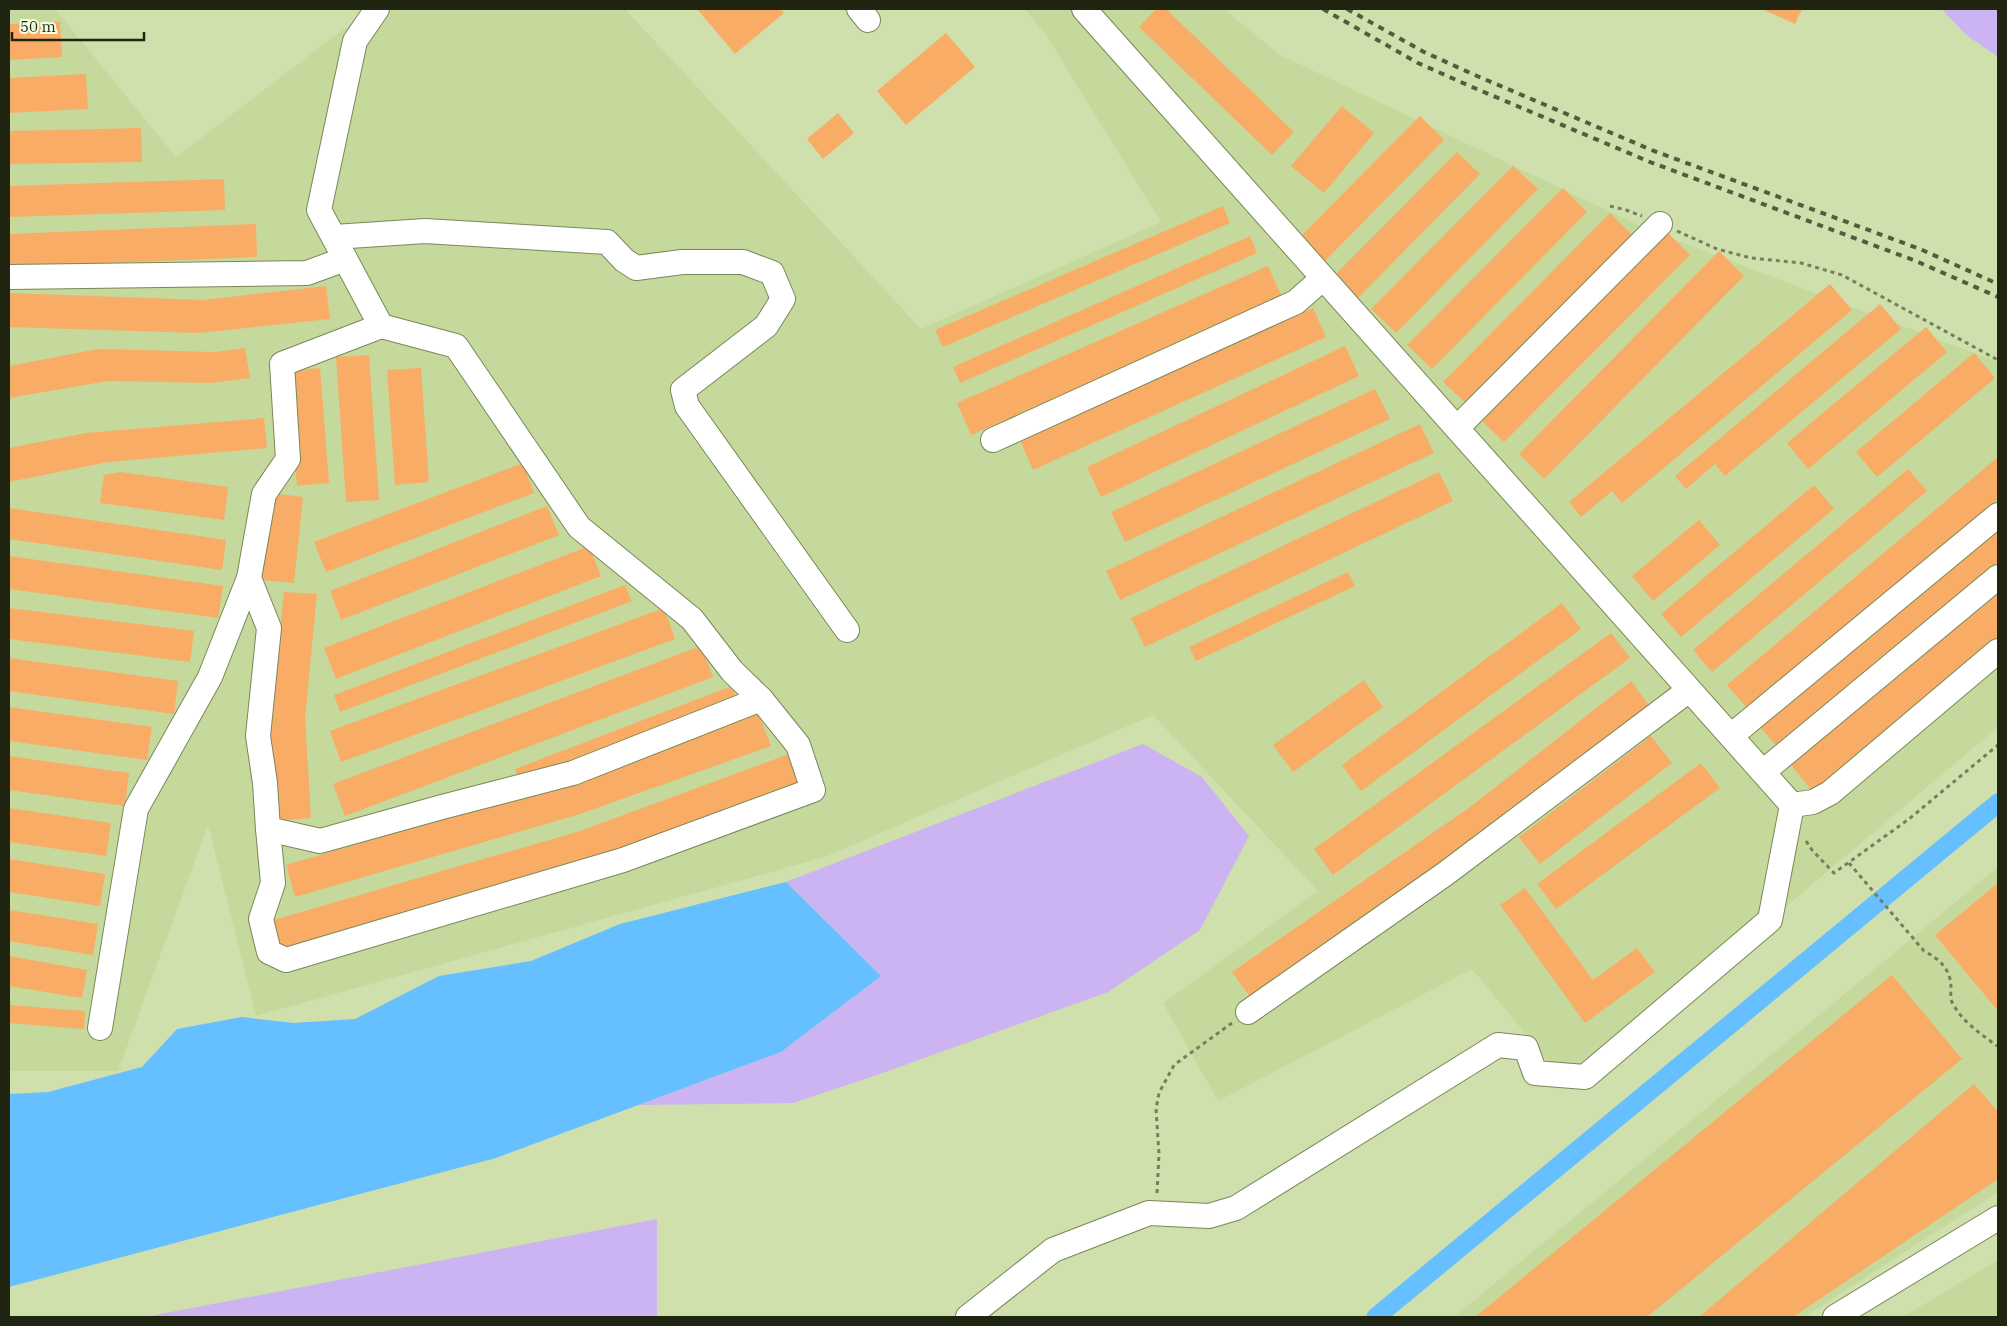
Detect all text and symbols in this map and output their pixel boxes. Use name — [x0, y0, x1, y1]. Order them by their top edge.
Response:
scale bar — [12, 10, 145, 42]
text: 50 m — [20, 17, 56, 36]

